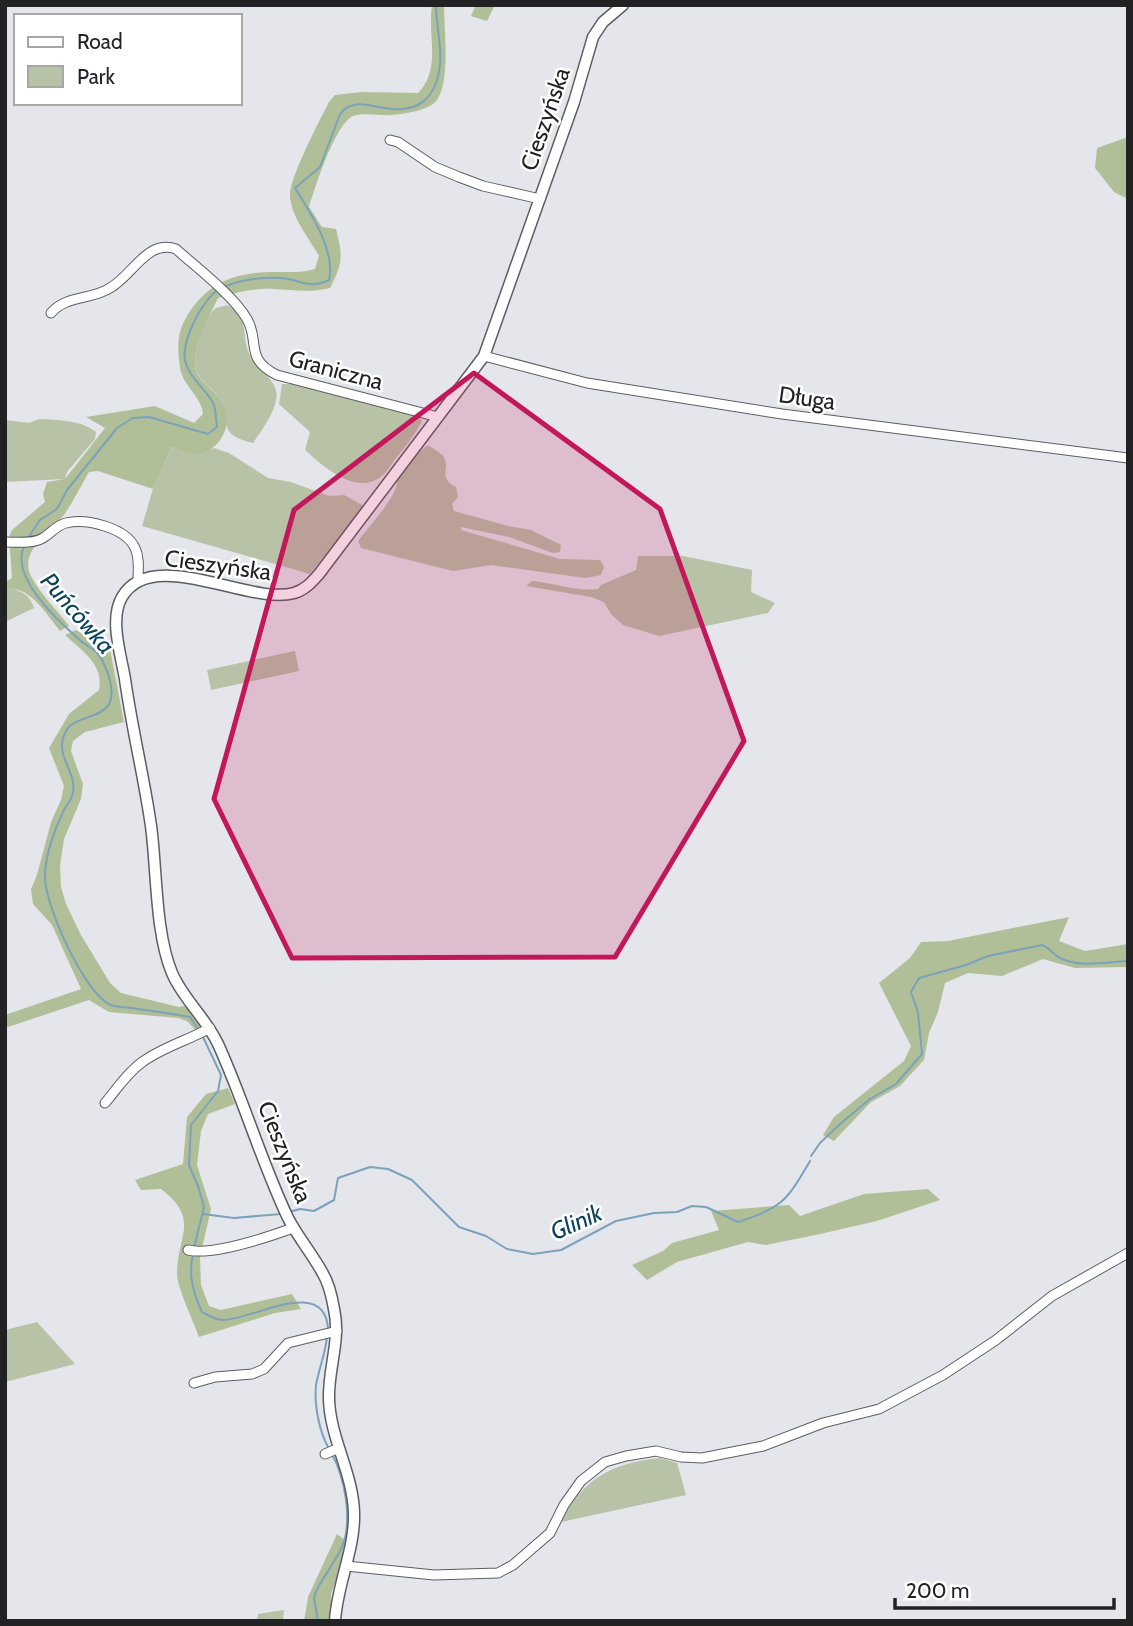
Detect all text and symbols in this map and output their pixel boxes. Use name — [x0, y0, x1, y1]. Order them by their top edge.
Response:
legend — [14, 14, 242, 105]
text: Road — [77, 29, 123, 54]
text: Park — [77, 64, 115, 89]
street label: Cieszyńska — [514, 64, 576, 174]
street label: Graniczna — [286, 344, 386, 396]
street label: Długa — [777, 380, 837, 416]
street label: Cieszyńska — [163, 544, 273, 586]
water label: Puńcówka — [35, 566, 121, 660]
street label: Cieszyńska — [252, 1097, 318, 1207]
water label: Glinik — [546, 1198, 607, 1246]
scale bar — [895, 1566, 1114, 1610]
text: 200 m — [906, 1578, 969, 1603]

